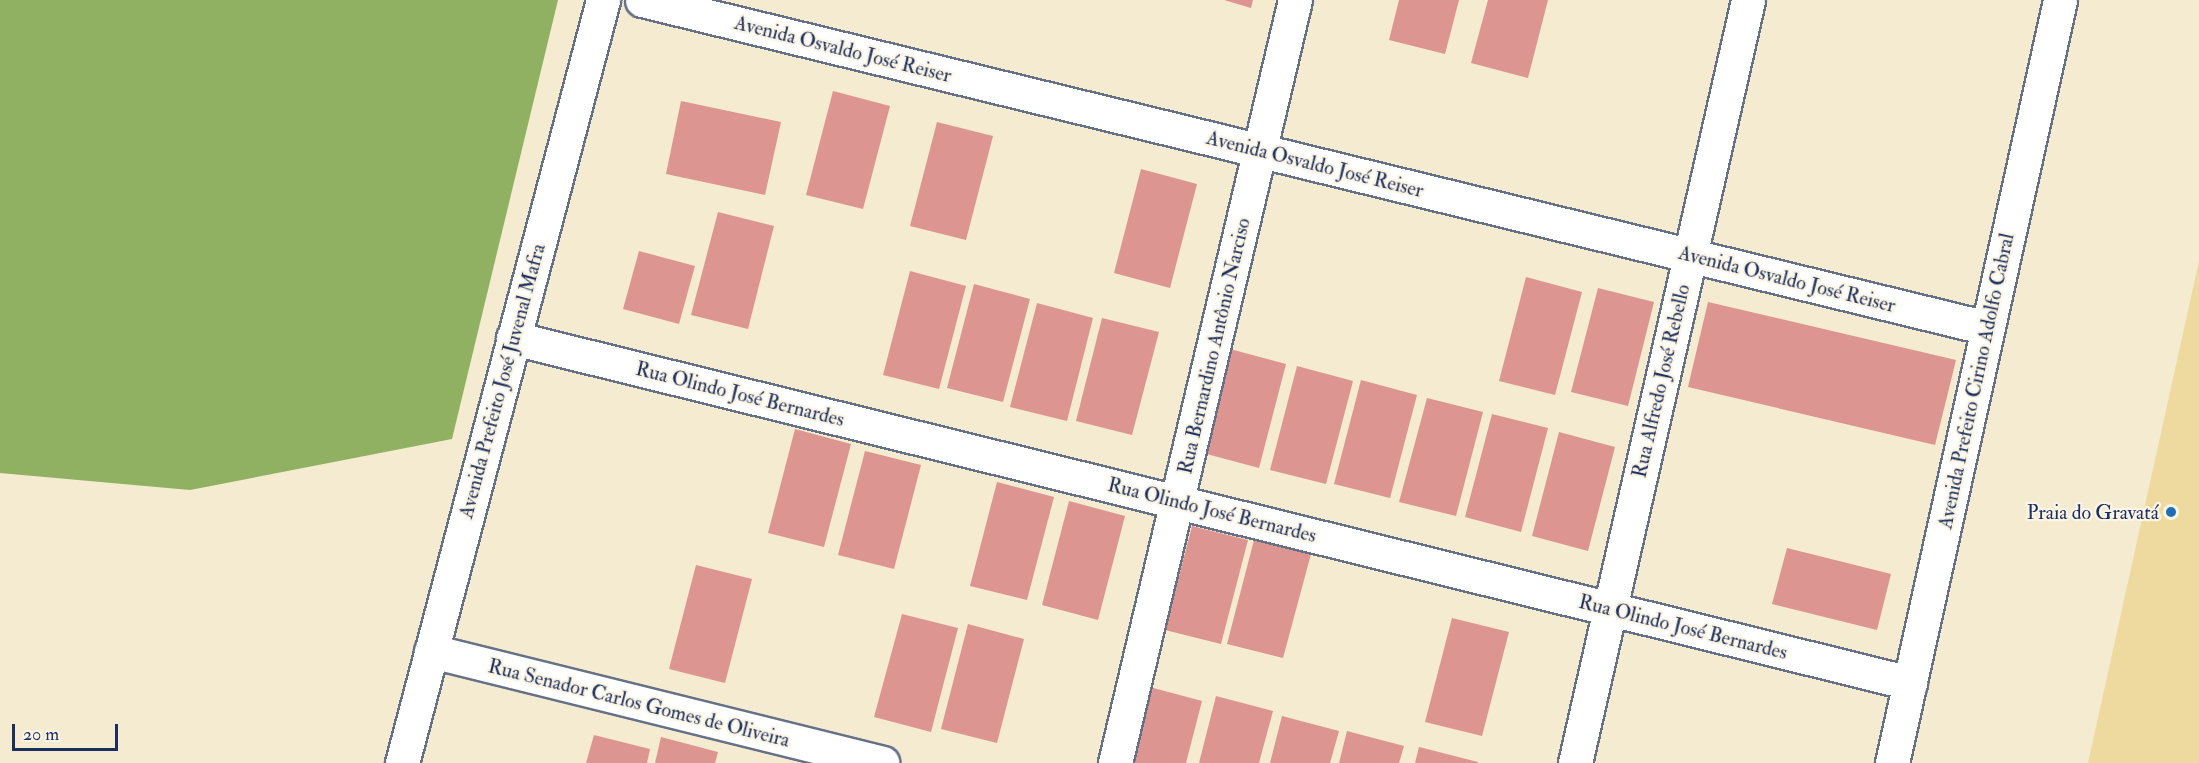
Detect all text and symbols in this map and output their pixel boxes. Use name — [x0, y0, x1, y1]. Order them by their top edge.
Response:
street label: Avenida Osvaldo José Reiser — [732, 10, 954, 88]
street label: Avenida Osvaldo José Reiser — [1204, 125, 1426, 203]
street label: Rua Bernardino Antônio Narciso — [1173, 216, 1255, 476]
street label: Avenida Prefeito Cirino Adolfo Cabral — [1933, 231, 2019, 531]
street label: Avenida Osvaldo José Reiser — [1676, 240, 1898, 318]
street label: Avenida Prefeito José Juvenal Mafra — [454, 241, 550, 521]
street label: Rua Alfredo José Rebello — [1627, 282, 1695, 480]
street label: Rua Olindo José Bernardes — [633, 356, 847, 432]
street label: Rua Olindo José Bernardes — [1105, 472, 1319, 548]
place label: Praia do Gravatá — [2027, 500, 2159, 524]
marker: Praia do Gravatá — [2164, 505, 2178, 519]
street label: Rua Olindo José Bernardes — [1576, 589, 1790, 665]
street label: Rua Senador Carlos Gomes de Oliveira — [486, 654, 792, 752]
scale bar — [15, 712, 122, 750]
text: 20 m — [23, 723, 59, 746]

